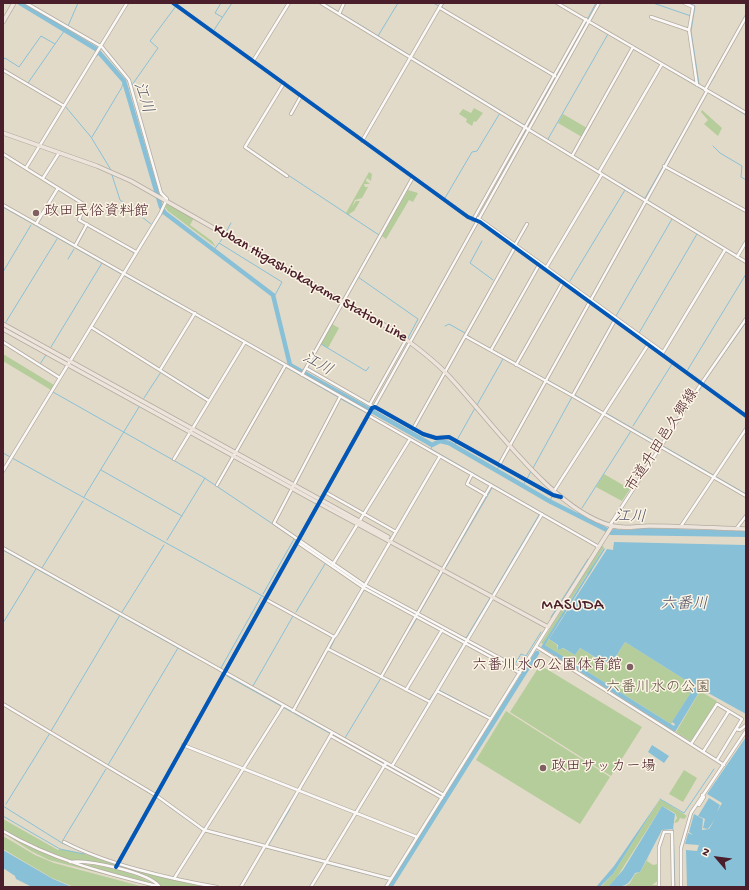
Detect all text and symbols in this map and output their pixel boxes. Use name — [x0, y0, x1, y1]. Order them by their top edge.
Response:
water label: 江川 — [128, 80, 156, 116]
place label: 政田民俗資料館 — [44, 204, 149, 222]
marker: 政田民俗資料館 — [31, 208, 41, 218]
street label: Kuban Higashiokayama Station Line — [210, 221, 410, 347]
water label: 江川 — [298, 349, 336, 381]
street label: 市道升田邑久郷線 — [623, 386, 703, 496]
water label: 江川 — [614, 508, 646, 528]
water label: 六番川 — [660, 596, 708, 616]
district label: MASUDA — [541, 597, 605, 617]
place label: 六番川水の公園体育館 — [472, 658, 622, 676]
marker: 六番川水の公園体育館 — [625, 662, 635, 672]
park label: 六番川水の公園 — [606, 680, 710, 698]
place label: 政田サッカー場 — [551, 759, 656, 777]
marker: 政田サッカー場 — [538, 763, 548, 773]
north arrow — [697, 838, 737, 878]
text: N — [699, 846, 713, 858]

